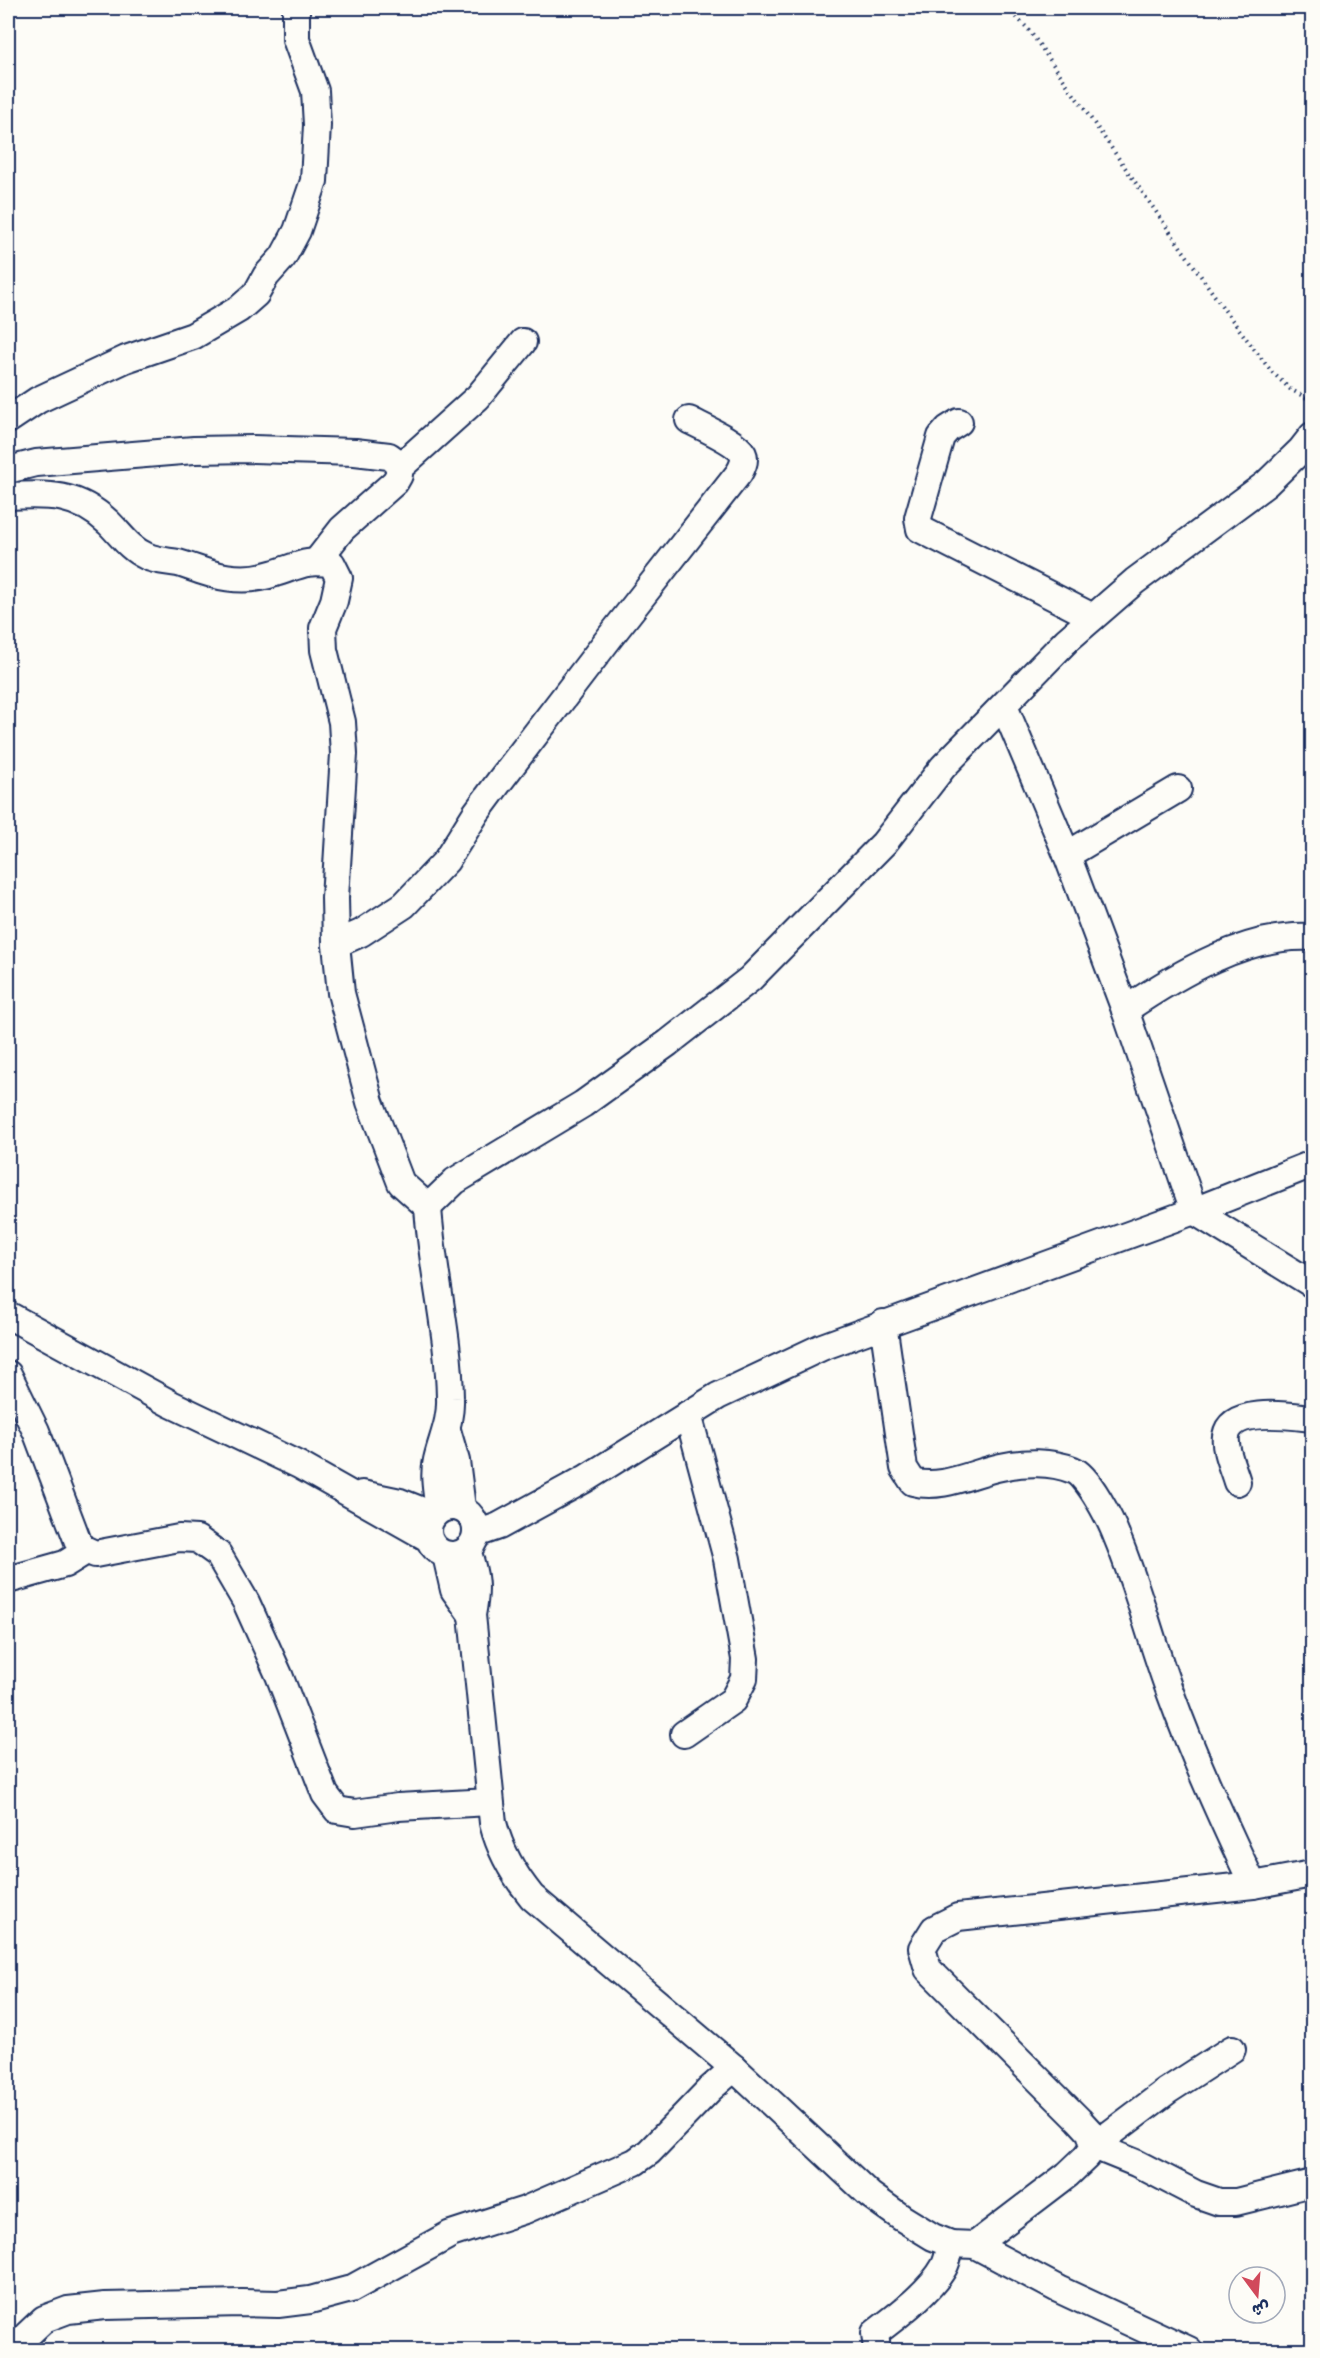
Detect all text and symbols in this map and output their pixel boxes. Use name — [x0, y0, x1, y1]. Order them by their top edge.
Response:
north arrow — [1227, 2265, 1287, 2325]
text: ش — [1250, 2297, 1272, 2321]

